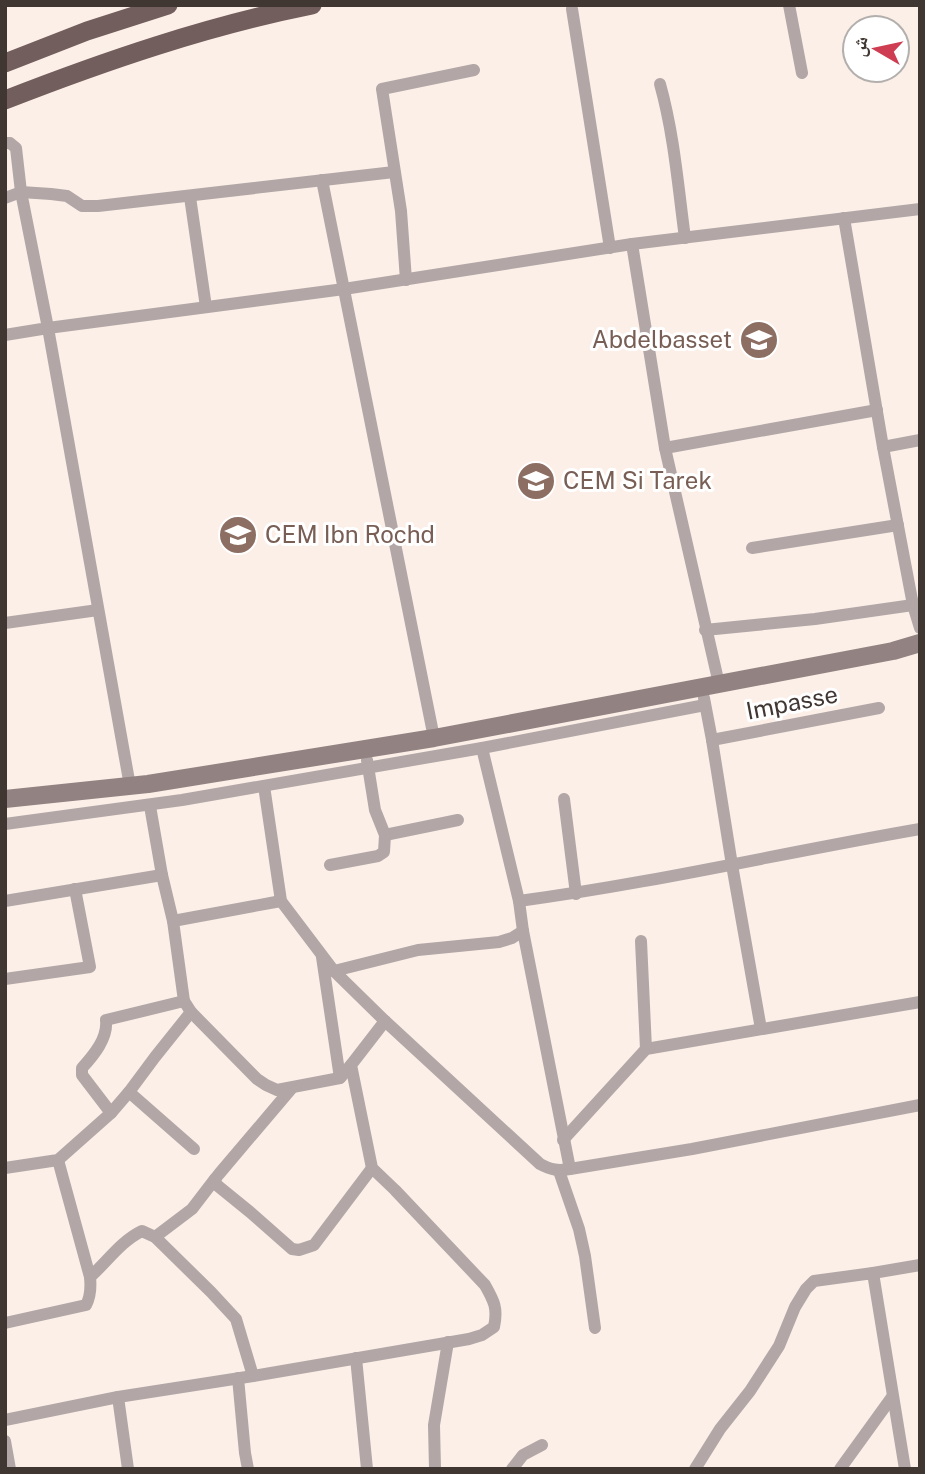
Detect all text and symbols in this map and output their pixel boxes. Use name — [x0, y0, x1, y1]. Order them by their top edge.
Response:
north arrow — [841, 14, 911, 84]
text: ش — [847, 35, 873, 58]
school or university icon: Abdelbasset — [738, 319, 780, 361]
place label: Abdelbasset — [592, 325, 732, 353]
school or university icon: CEM Si Tarek — [515, 460, 557, 502]
place label: CEM Si Tarek — [563, 466, 712, 494]
school or university icon: CEM Ibn Rochd — [217, 514, 259, 556]
place label: CEM Ibn Rochd — [265, 520, 435, 548]
street label: Impasse — [744, 679, 840, 725]

